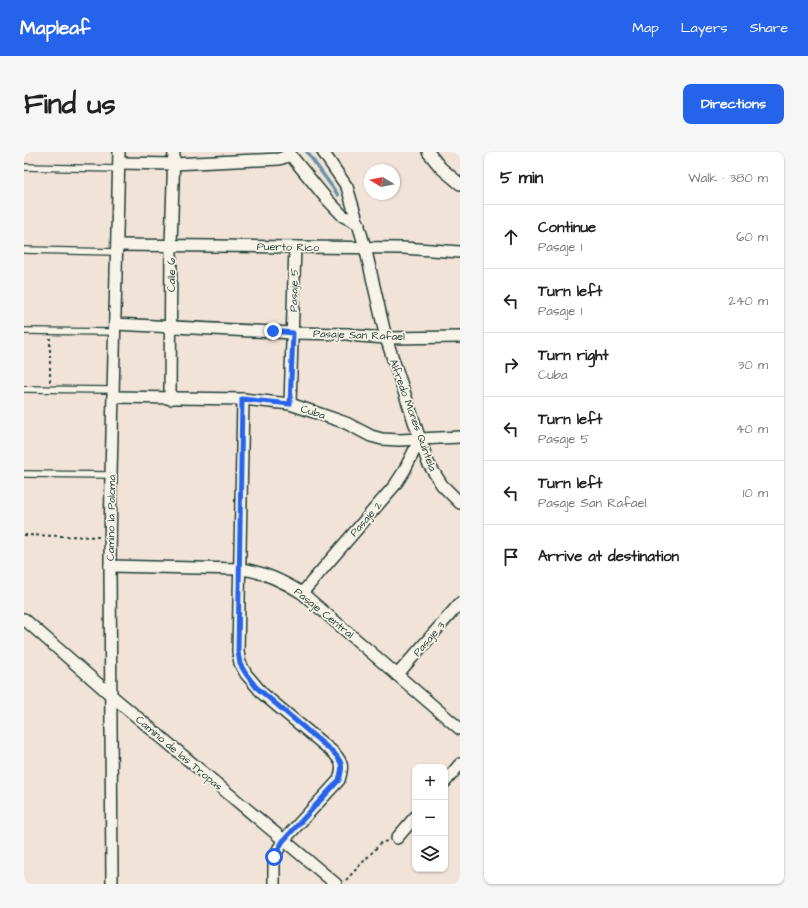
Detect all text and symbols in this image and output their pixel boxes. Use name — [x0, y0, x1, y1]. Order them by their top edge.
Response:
text: Mapleaf — [20, 15, 90, 42]
text: Map — [632, 18, 659, 38]
text: Layers — [681, 18, 728, 38]
text: Share — [750, 18, 788, 38]
button: Directions — [683, 84, 784, 124]
text: Find us — [24, 85, 115, 124]
north arrow — [364, 164, 400, 200]
text: 5 min — [500, 166, 543, 190]
text: Walk · 380 m — [688, 169, 768, 187]
text: Continue — [538, 217, 596, 238]
icon: ahead — [500, 226, 522, 248]
text: 60 m — [736, 228, 768, 246]
text: Pasaje 1 — [538, 238, 582, 256]
street label: Puerto Rico — [257, 239, 320, 255]
street label: Calle 6 — [164, 258, 179, 292]
street label: Pasaje 5 — [286, 268, 302, 312]
text: Turn left — [538, 281, 602, 302]
icon: left — [500, 290, 522, 312]
text: 240 m — [728, 292, 768, 310]
text: Pasaje 1 — [538, 302, 582, 320]
route end — [264, 322, 282, 340]
street label: Pasaje San Rafael — [313, 326, 405, 344]
text: Turn right — [538, 345, 609, 366]
icon: right — [500, 354, 522, 376]
text: 30 m — [738, 356, 768, 374]
street label: Alfredo Mones Quintela — [386, 357, 440, 474]
text: Cuba — [538, 366, 568, 384]
street label: Cuba — [299, 401, 328, 423]
text: Turn left — [538, 409, 602, 430]
icon: left — [500, 418, 522, 440]
text: 40 m — [736, 420, 768, 438]
text: Pasaje 5 — [538, 430, 590, 448]
text: Turn left — [538, 473, 602, 494]
street label: Camino la Paloma — [103, 474, 119, 561]
icon: left — [500, 482, 522, 504]
text: 10 m — [743, 484, 768, 502]
text: Pasaje San Rafael — [538, 494, 647, 512]
street label: Pasaje 2 — [346, 498, 386, 540]
icon: arrive — [500, 546, 522, 568]
text: Arrive at destination — [538, 546, 679, 567]
street label: Pasaje Central — [291, 584, 357, 642]
street label: Pasaje 3 — [410, 618, 449, 660]
street label: Camino de las Tropas — [132, 712, 226, 794]
map controls — [412, 764, 448, 872]
button: + — [412, 764, 448, 800]
button: − — [412, 800, 448, 836]
button: layers — [412, 836, 448, 872]
route start — [265, 848, 283, 866]

